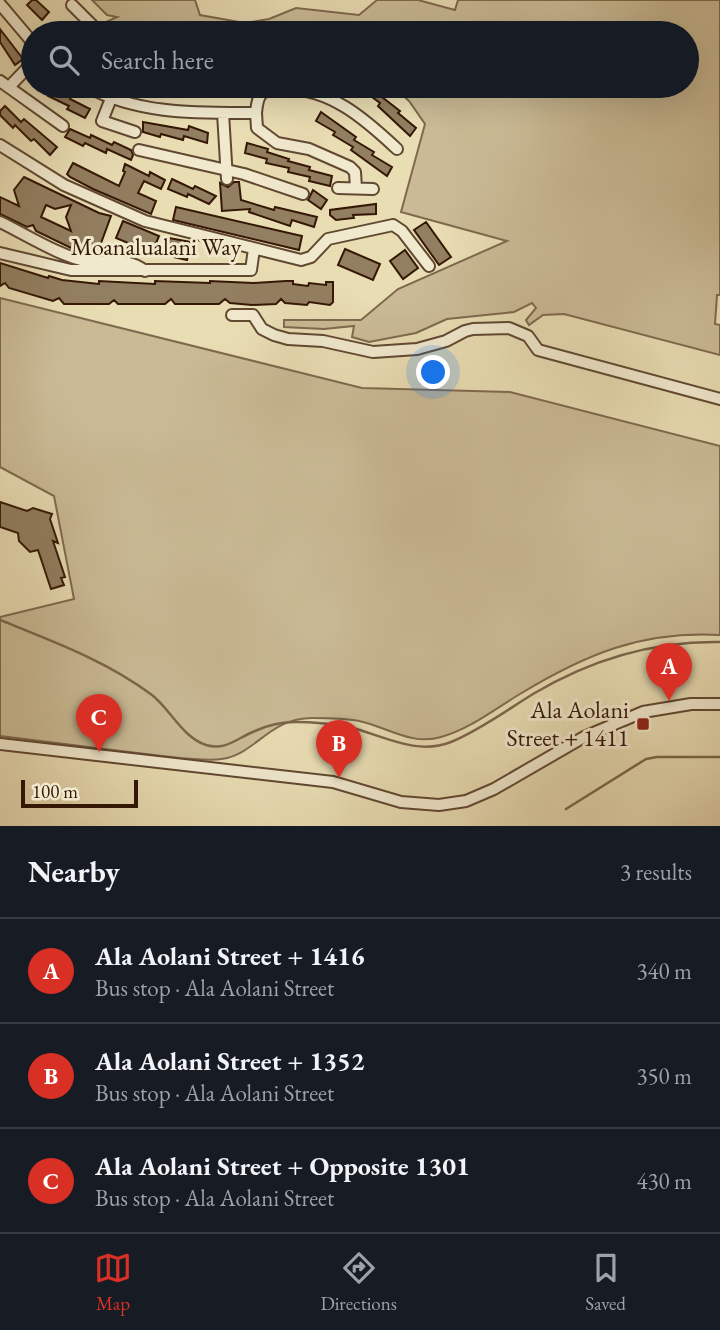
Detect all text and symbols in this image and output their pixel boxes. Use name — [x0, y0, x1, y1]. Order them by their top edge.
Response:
search box — [21, 21, 699, 98]
icon: search — [45, 41, 83, 79]
text: Search here — [101, 43, 214, 77]
street label: Moanalualani Way — [71, 231, 242, 262]
your location — [416, 355, 450, 389]
pin: A — [646, 643, 692, 701]
pin: C — [76, 694, 122, 752]
place label: Ala Aolani Street + 1411 — [506, 694, 629, 753]
marker: Ala Aolani Street + 1411 — [635, 716, 651, 732]
pin: B — [316, 720, 362, 778]
scale bar — [21, 777, 138, 809]
text: 100 m — [32, 779, 78, 804]
text: Nearby — [28, 852, 120, 891]
text: 3 results — [620, 857, 692, 887]
text: Ala Aolani Street + 1416 — [95, 939, 364, 973]
text: A — [43, 956, 59, 986]
text: 340 m — [636, 956, 692, 986]
text: Bus stop · Ala Aolani Street — [95, 973, 334, 1003]
text: Ala Aolani Street + 1352 — [95, 1044, 364, 1078]
text: B — [44, 1061, 58, 1091]
text: 350 m — [636, 1061, 692, 1091]
text: Bus stop · Ala Aolani Street — [95, 1078, 334, 1108]
text: Ala Aolani Street + Opposite 1301 — [95, 1149, 470, 1183]
text: C — [43, 1166, 59, 1196]
text: 430 m — [636, 1166, 692, 1196]
text: Bus stop · Ala Aolani Street — [95, 1183, 334, 1213]
tab: Map — [94, 1249, 132, 1316]
tab: Directions — [320, 1249, 397, 1316]
tab: Saved — [585, 1249, 626, 1316]

